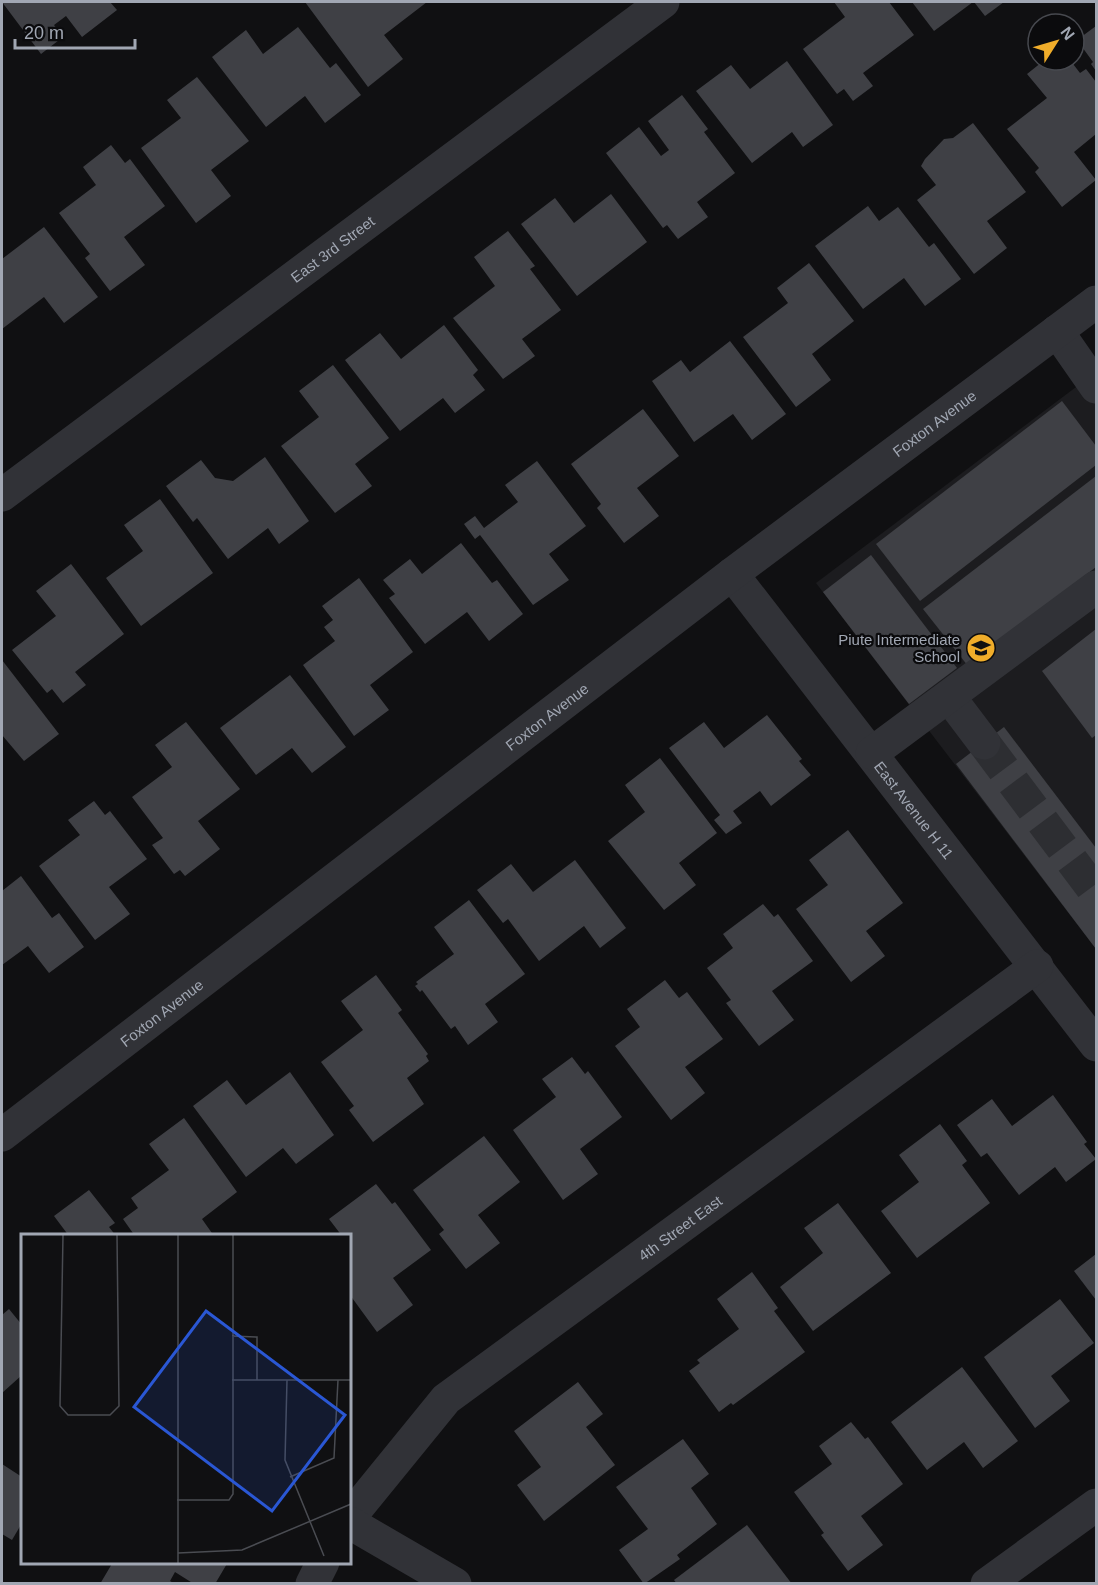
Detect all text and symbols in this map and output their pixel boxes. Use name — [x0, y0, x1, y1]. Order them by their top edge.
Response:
scale bar — [15, 12, 135, 50]
north arrow — [1026, 12, 1086, 72]
text: 20 m — [24, 23, 64, 43]
text: N — [1057, 24, 1078, 43]
street label: East 3rd Street — [287, 211, 378, 285]
street label: Foxton Avenue — [889, 386, 979, 460]
place label: Piute Intermediate School — [838, 631, 960, 665]
school or university icon: Piute Intermediate School — [965, 632, 997, 664]
street label: Foxton Avenue — [502, 679, 591, 754]
street label: East Avenue H 11 — [871, 758, 957, 862]
street label: Foxton Avenue — [117, 975, 206, 1050]
street label: 4th Street East — [635, 1191, 726, 1264]
inset map — [21, 1234, 351, 1564]

